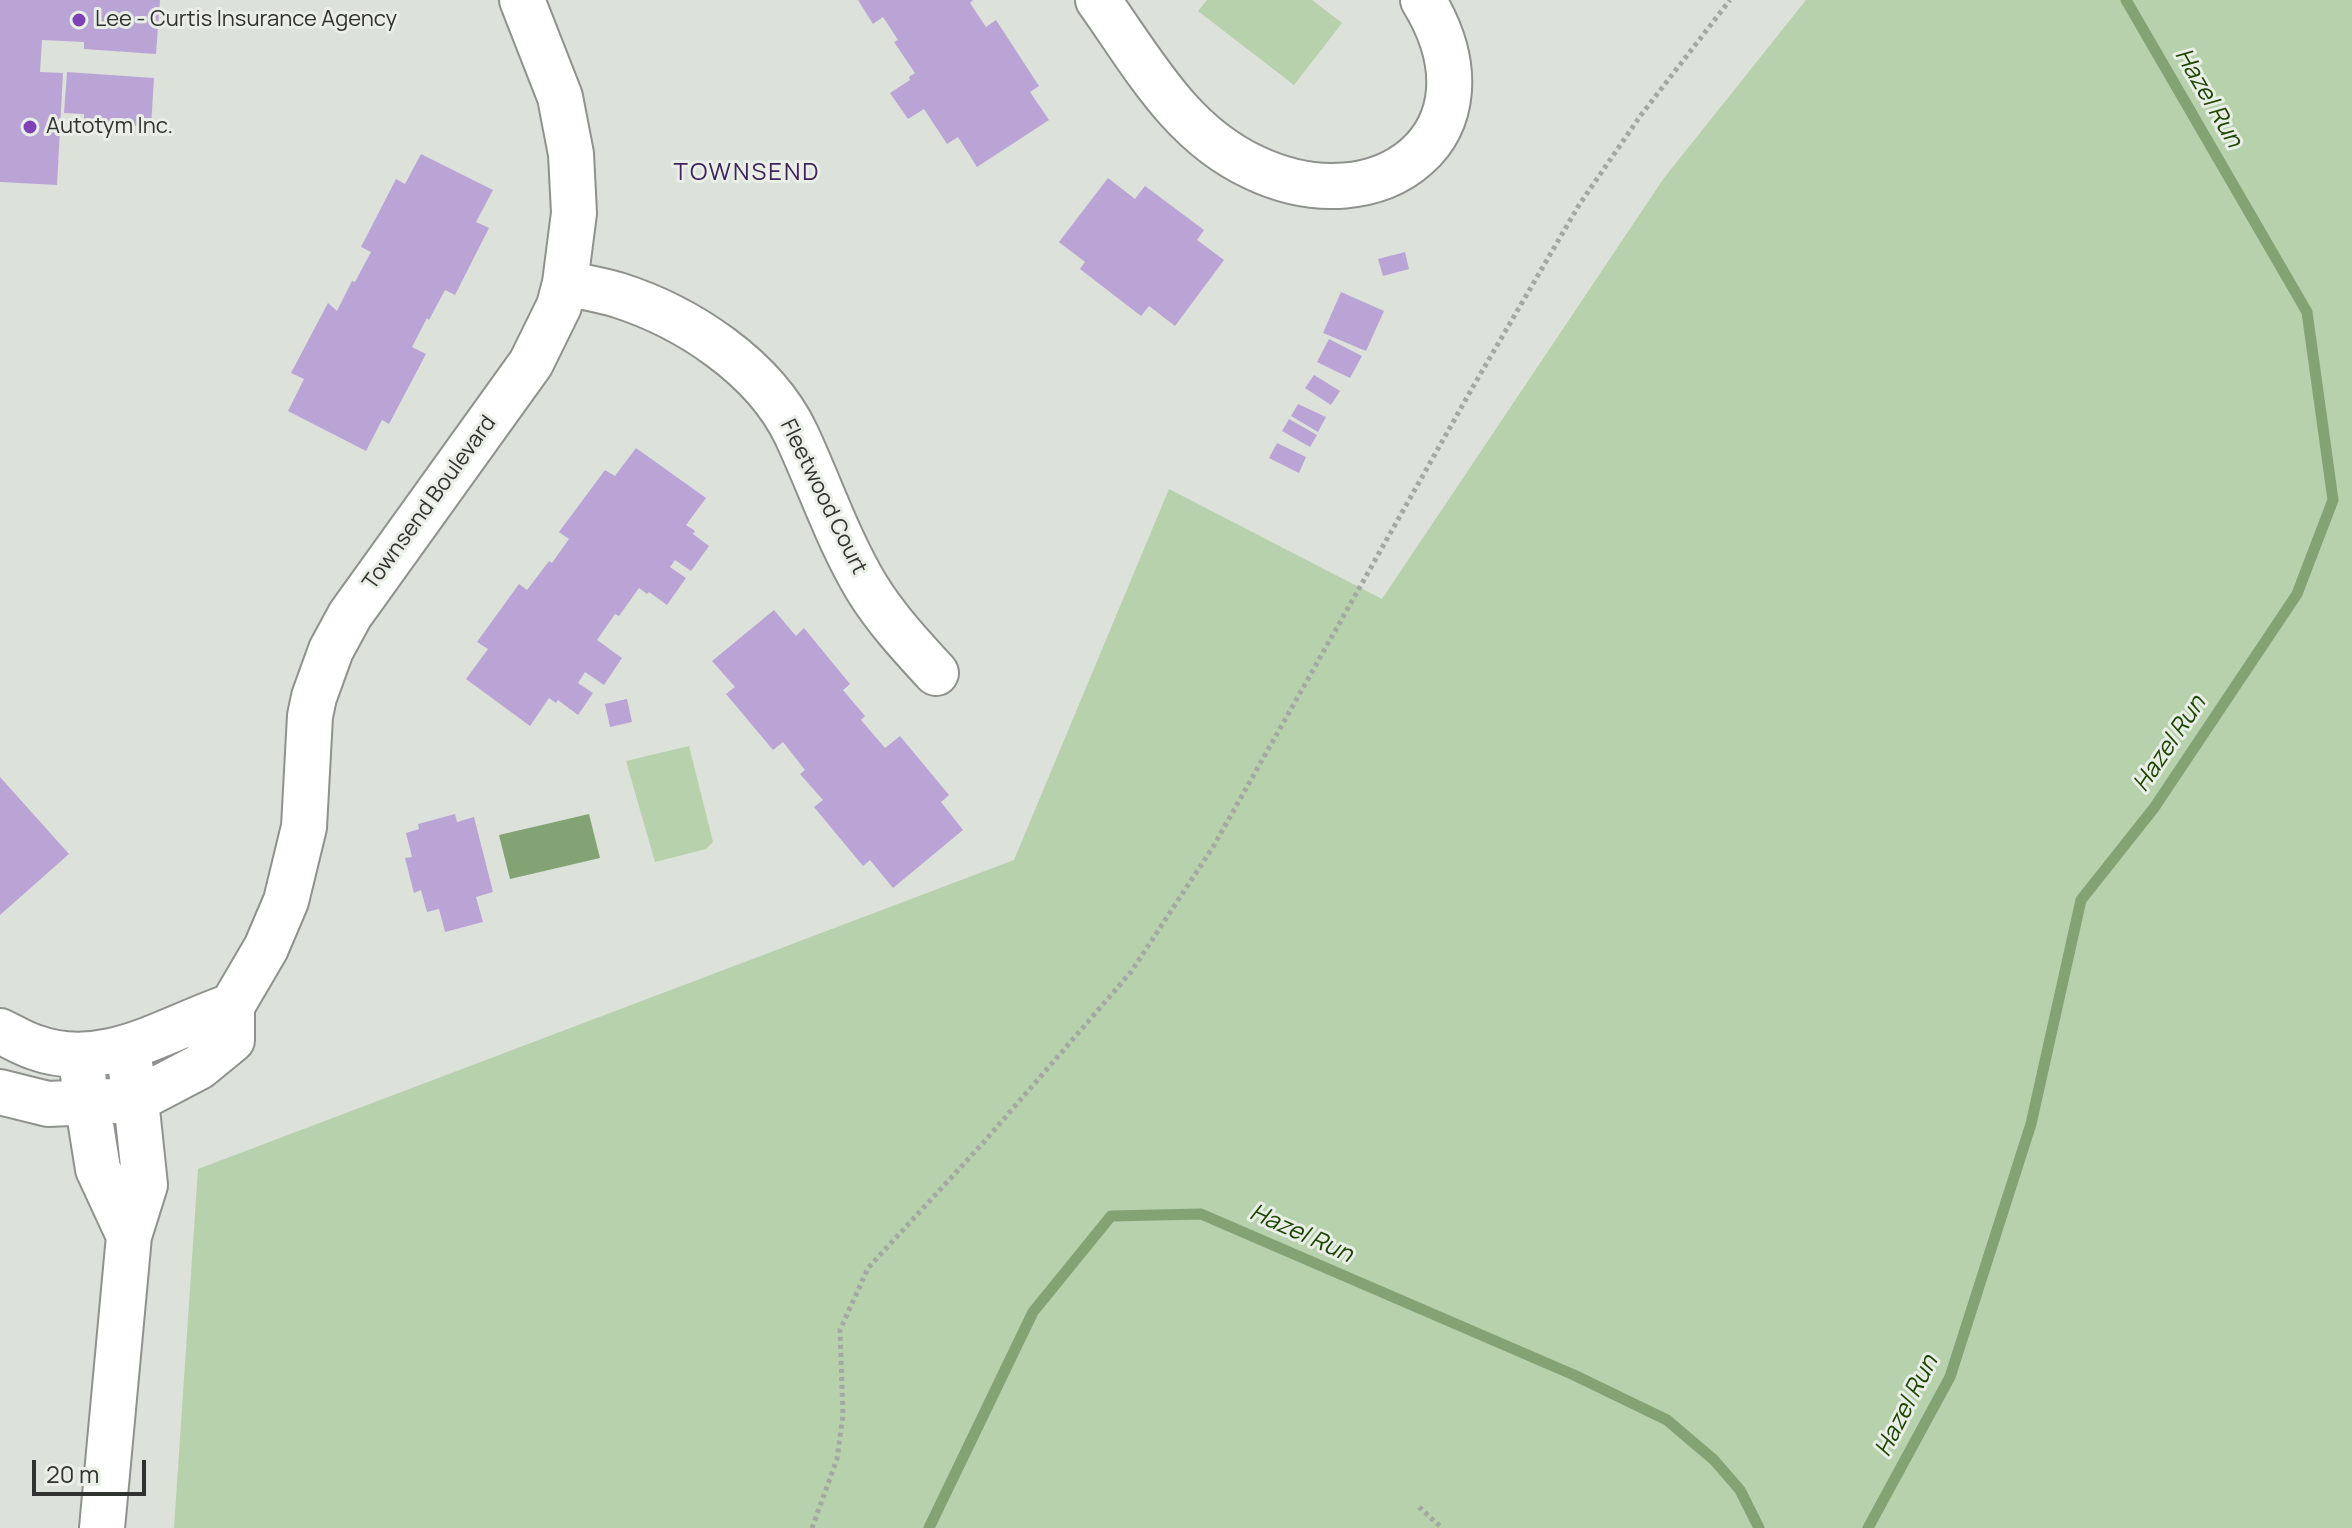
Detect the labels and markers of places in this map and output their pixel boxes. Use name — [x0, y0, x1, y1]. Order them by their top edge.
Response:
place label: Lee - Curtis Insurance Agency — [95, 7, 397, 33]
marker: Lee - Curtis Insurance Agency — [70, 11, 88, 29]
place label: Autotym Inc. — [46, 114, 173, 140]
marker: Autotym Inc. — [21, 118, 39, 136]

